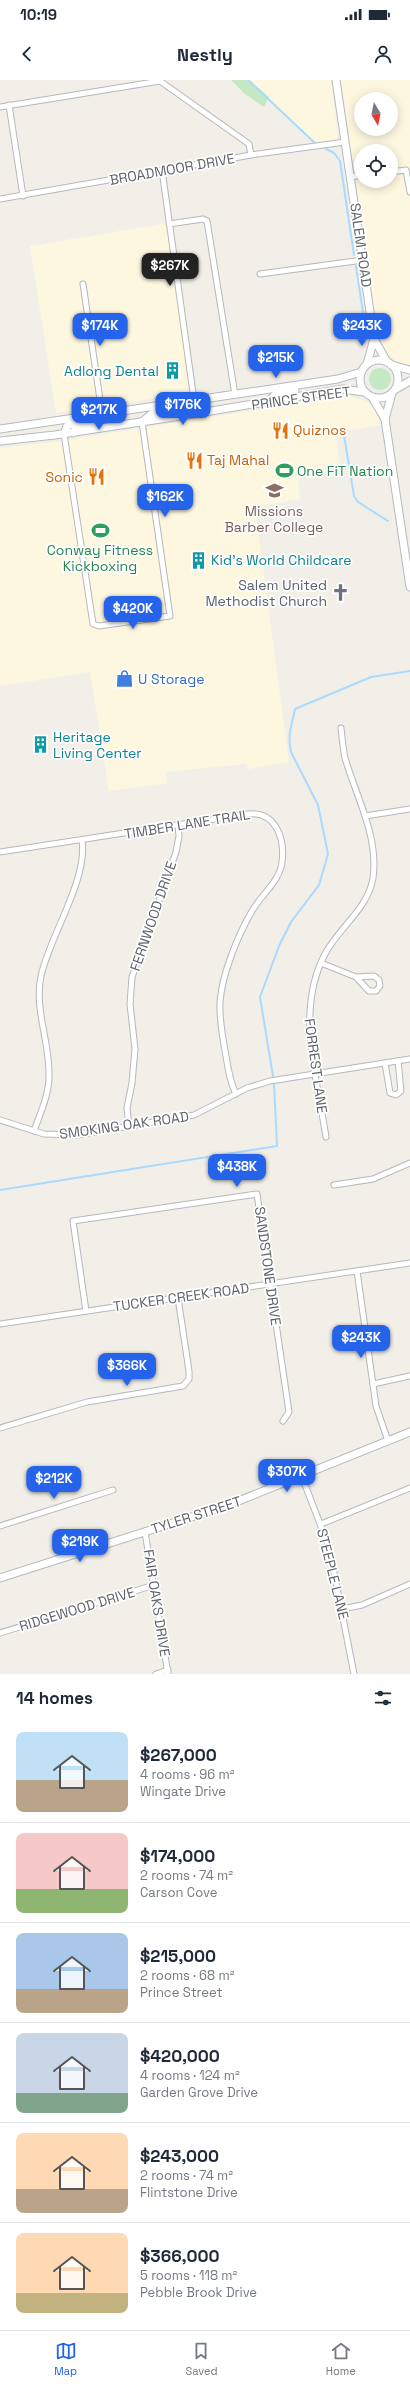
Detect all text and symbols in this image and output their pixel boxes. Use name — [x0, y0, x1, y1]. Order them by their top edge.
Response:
text: 10:19 — [20, 5, 57, 24]
icon: back — [16, 43, 38, 65]
text: Nestly — [177, 43, 233, 66]
icon: person — [372, 43, 394, 65]
north arrow — [354, 92, 398, 136]
map controls — [354, 92, 398, 188]
button: locate — [354, 144, 398, 188]
street label: BROADMOOR DRIVE — [108, 149, 236, 189]
street label: SALEM ROAD — [346, 202, 376, 288]
pin: $267K — [142, 253, 198, 287]
text: $267K — [151, 257, 189, 274]
pin: $174K — [72, 313, 128, 347]
pin: $243K — [334, 313, 390, 347]
text: $174K — [82, 317, 118, 334]
text: $243K — [342, 317, 382, 334]
pin: $215K — [248, 345, 304, 379]
text: $215K — [257, 349, 295, 366]
building icon: Adlong Dental — [162, 361, 182, 381]
place label: Adlong Dental — [64, 362, 159, 380]
street label: PRINCE STREET — [250, 382, 352, 414]
pin: $176K — [155, 392, 211, 426]
text: $176K — [164, 396, 202, 413]
pin: $217K — [71, 397, 127, 431]
text: $217K — [81, 401, 117, 418]
restaurant icon: Quiznos — [270, 420, 290, 440]
place label: Quiznos — [293, 421, 346, 439]
restaurant icon: Taj Mahal — [184, 450, 204, 470]
place label: Taj Mahal — [207, 451, 269, 469]
sports icon: One FiT Nation — [274, 461, 294, 481]
place label: One FiT Nation — [297, 462, 393, 480]
restaurant icon: Sonic — [86, 467, 106, 487]
place label: Sonic — [45, 468, 83, 486]
school or university icon: Missions Barber College — [264, 481, 284, 501]
pin: $162K — [137, 484, 193, 518]
text: $162K — [146, 488, 184, 505]
place label: Missions Barber College — [225, 502, 323, 536]
sports icon: Conway Fitness Kickboxing — [90, 520, 110, 540]
place label: Conway Fitness Kickboxing — [47, 541, 153, 575]
building icon: Kid's World Childcare — [188, 550, 208, 570]
place label: Kid's World Childcare — [211, 551, 352, 569]
place label: Salem United Methodist Church — [205, 576, 327, 610]
church icon: Salem United Methodist Church — [330, 583, 350, 603]
pin: $420K — [105, 596, 161, 630]
text: $420K — [113, 600, 153, 617]
shop icon: U Storage — [115, 669, 135, 689]
place label: U Storage — [138, 670, 205, 688]
place label: Heritage Living Center — [53, 728, 142, 762]
building icon: Heritage Living Center — [30, 735, 50, 755]
street label: TIMBER LANE TRAIL — [123, 805, 252, 843]
street label: FERNWOOD DRIVE — [126, 859, 180, 973]
street label: FORREST LANE — [300, 1017, 332, 1115]
street label: SMOKING OAK ROAD — [58, 1107, 190, 1143]
pin: $438K — [209, 1154, 265, 1188]
text: $438K — [217, 1158, 257, 1175]
street label: SANDSTONE DRIVE — [251, 1205, 285, 1327]
street label: TUCKER CREEK ROAD — [112, 1279, 250, 1315]
pin: $243K — [333, 1325, 389, 1359]
text: $243K — [341, 1329, 381, 1346]
pin: $366K — [99, 1353, 155, 1387]
text: $366K — [107, 1357, 147, 1374]
pin: $307K — [259, 1459, 315, 1493]
text: $307K — [267, 1463, 307, 1480]
pin: $212K — [26, 1466, 82, 1500]
text: $212K — [35, 1470, 73, 1487]
street label: TYLER STREET — [149, 1492, 243, 1538]
street label: STEEPLE LANE — [313, 1527, 353, 1622]
pin: $219K — [52, 1529, 108, 1563]
text: $219K — [61, 1533, 99, 1550]
street label: FAIR OAKS DRIVE — [140, 1548, 174, 1658]
street label: RIDGEWOOD DRIVE — [17, 1583, 137, 1635]
text: 14 homes — [16, 1687, 93, 1709]
icon: filters — [372, 1687, 394, 1709]
text: $267,000 — [140, 1744, 217, 1766]
icon: home — [48, 1748, 96, 1796]
text: 4 rooms · 96 m² — [140, 1766, 235, 1783]
text: Wingate Drive — [140, 1783, 226, 1800]
text: $174,000 — [140, 1845, 215, 1867]
icon: home — [48, 1849, 96, 1897]
text: 2 rooms · 74 m² — [140, 1867, 233, 1884]
text: Carson Cove — [140, 1884, 217, 1901]
text: $215,000 — [140, 1945, 216, 1967]
icon: home — [48, 1949, 96, 1997]
text: 2 rooms · 68 m² — [140, 1967, 234, 1984]
text: Prince Street — [140, 1984, 222, 2001]
text: $420,000 — [140, 2045, 220, 2067]
icon: home — [48, 2049, 96, 2097]
text: 4 rooms · 124 m² — [140, 2067, 240, 2084]
text: Garden Grove Drive — [140, 2084, 258, 2101]
text: $243,000 — [140, 2145, 219, 2167]
icon: home — [48, 2149, 96, 2197]
text: 2 rooms · 74 m² — [140, 2167, 233, 2184]
text: Flintstone Drive — [140, 2184, 238, 2201]
text: $366,000 — [140, 2245, 219, 2267]
icon: home — [48, 2249, 96, 2297]
text: 5 rooms · 118 m² — [140, 2267, 237, 2284]
text: Pebble Brook Drive — [140, 2284, 257, 2301]
tab: Map — [54, 2340, 77, 2378]
tab: Saved — [185, 2340, 218, 2378]
tab: Home — [326, 2340, 356, 2378]

